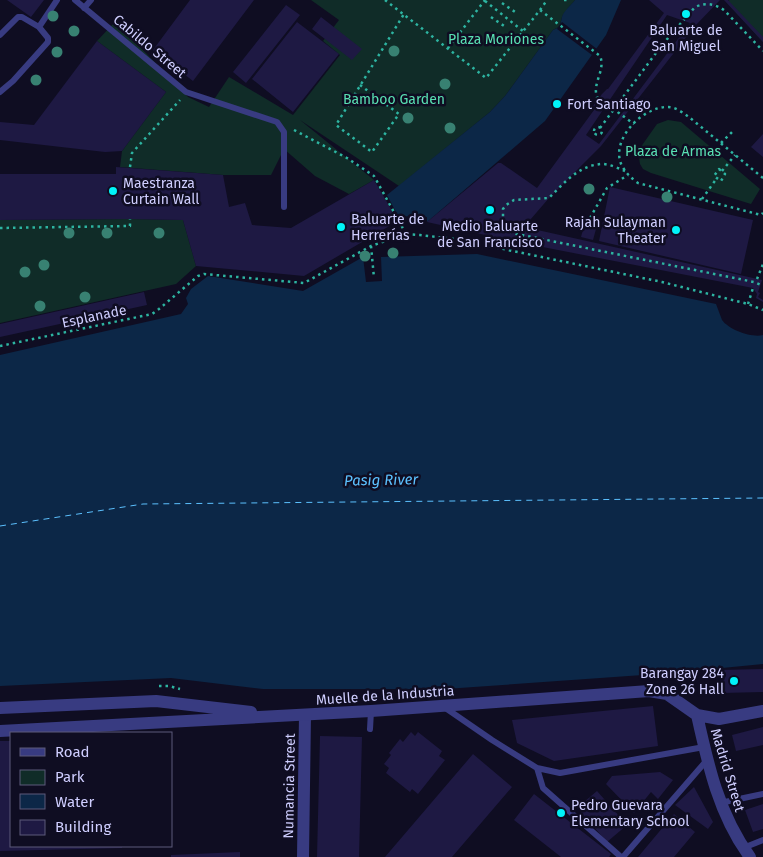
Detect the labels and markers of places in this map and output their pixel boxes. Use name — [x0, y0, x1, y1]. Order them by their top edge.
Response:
marker: Baluarte de San Miguel — [680, 8, 692, 20]
place label: Baluarte de San Miguel — [649, 22, 723, 55]
place label: Fort Santiago — [567, 96, 651, 113]
marker: Fort Santiago — [551, 98, 563, 110]
place label: Maestranza Curtain Wall — [123, 175, 199, 208]
marker: Maestranza Curtain Wall — [107, 185, 119, 197]
marker: Medio Baluarte de San Francisco — [484, 204, 496, 216]
place label: Baluarte de Herrerías — [351, 211, 424, 244]
place label: Rajah Sulayman Theater — [565, 214, 667, 247]
place label: Medio Baluarte de San Francisco — [437, 218, 543, 251]
marker: Baluarte de Herrerías — [335, 221, 347, 233]
marker: Rajah Sulayman Theater — [670, 224, 682, 236]
place label: Barangay 284 Zone 26 Hall — [640, 665, 725, 698]
marker: Barangay 284 Zone 26 Hall — [728, 675, 740, 687]
place label: Pedro Guevara Elementary School — [571, 797, 689, 830]
marker: Pedro Guevara Elementary School — [555, 807, 567, 819]

